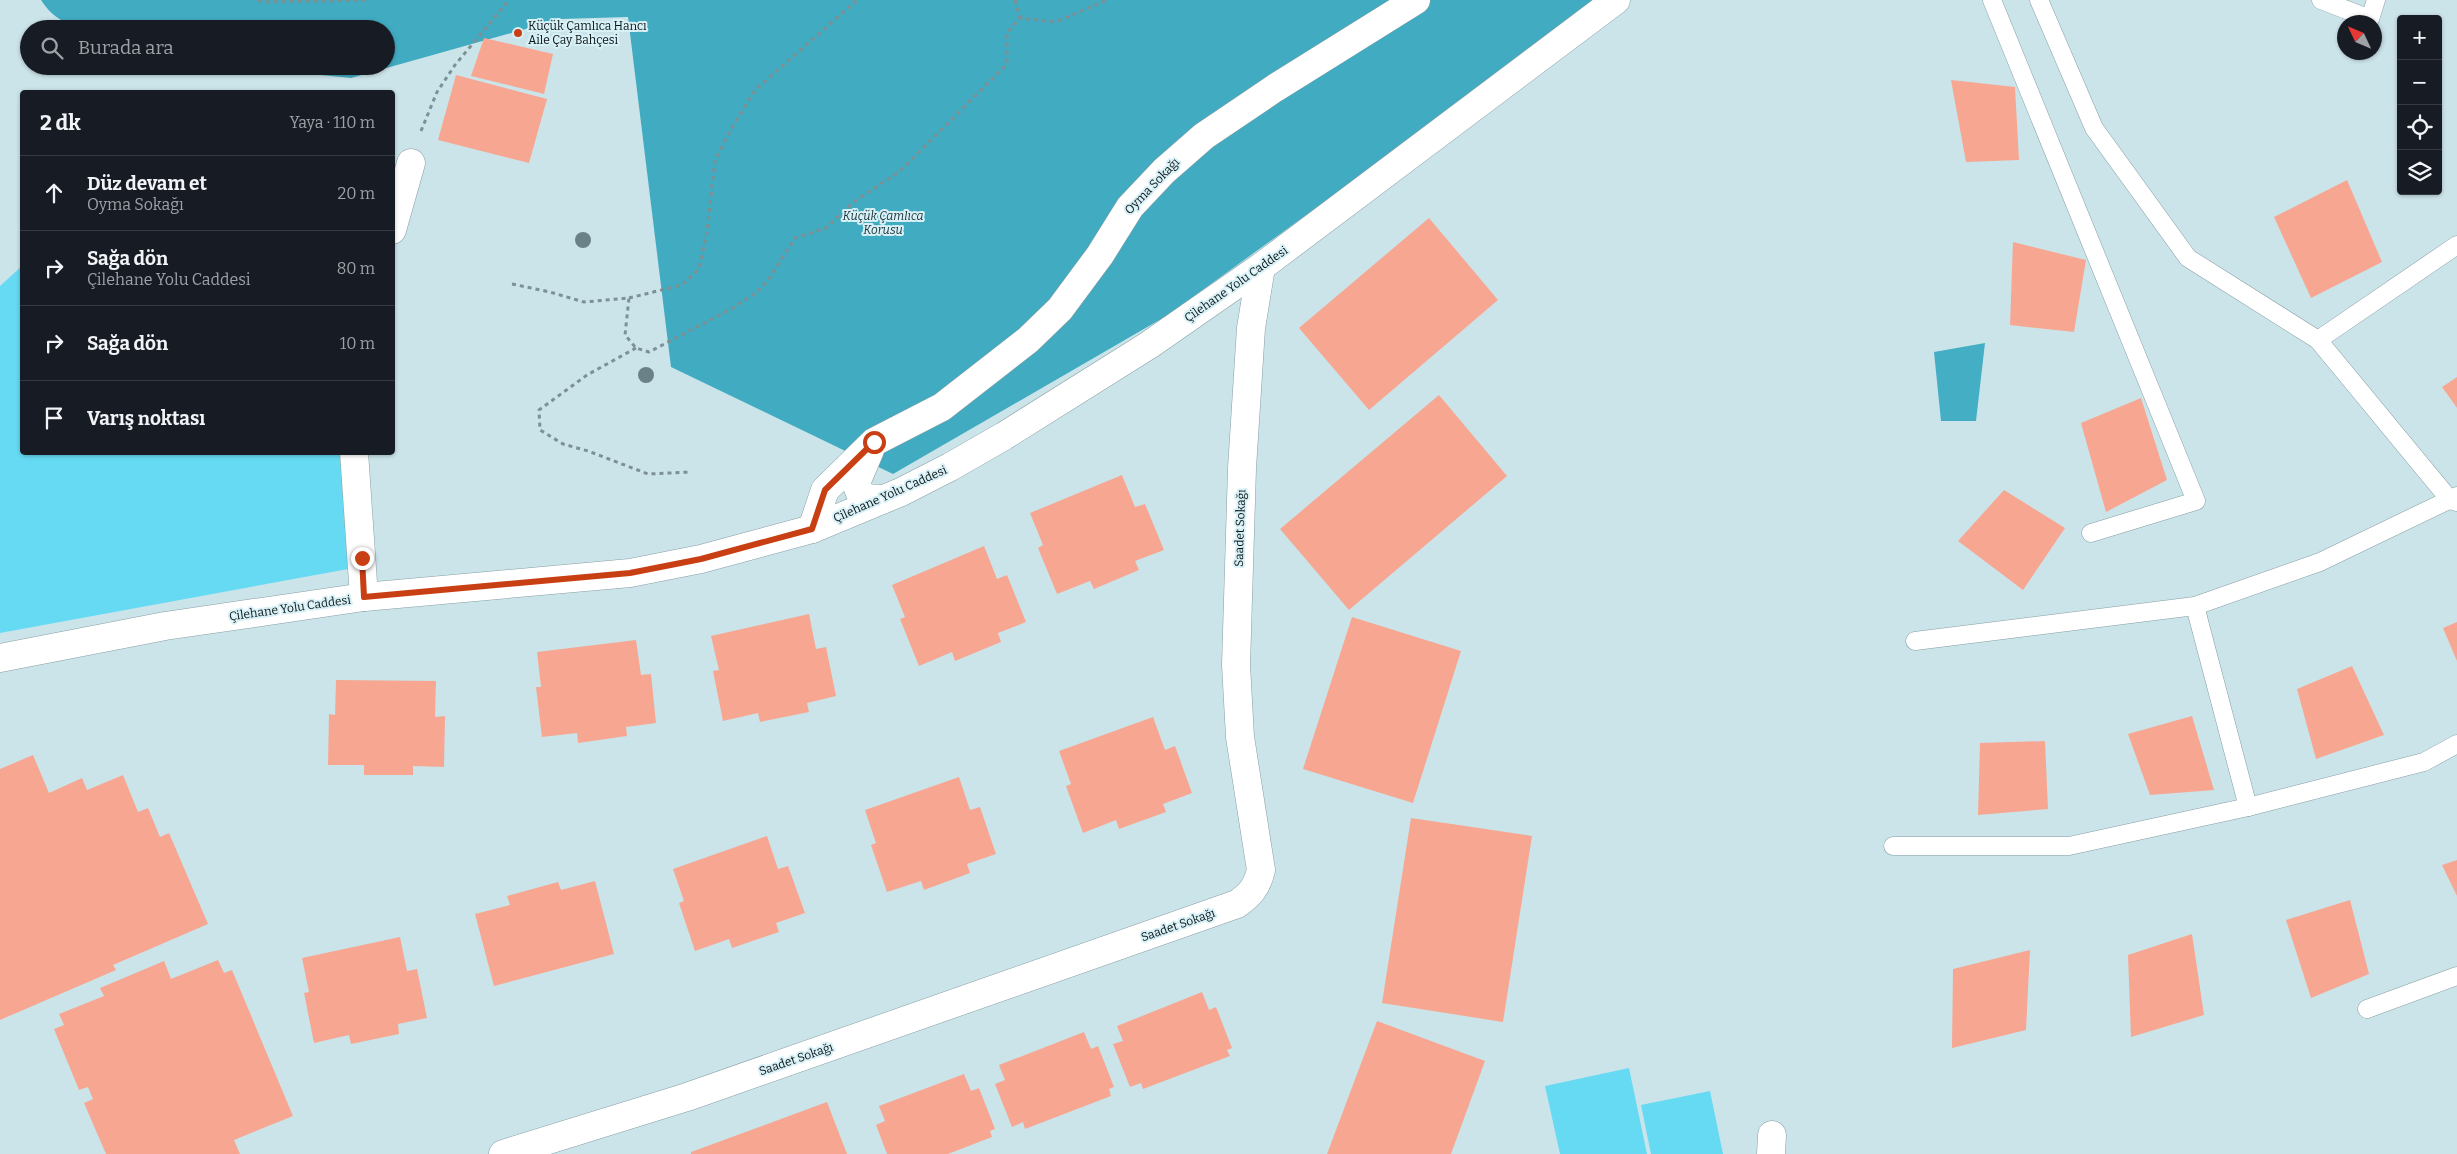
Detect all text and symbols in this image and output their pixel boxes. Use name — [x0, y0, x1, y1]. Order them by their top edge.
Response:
north arrow — [2337, 15, 2382, 60]
map controls — [2397, 15, 2442, 195]
button: + — [2397, 15, 2442, 60]
place label: Küçük Çamlıca Hancı Aile Çay Bahçesi — [528, 19, 647, 47]
search box — [20, 20, 395, 75]
marker: Küçük Çamlıca Hancı Aile Çay Bahçesi — [512, 27, 524, 39]
icon: search — [38, 34, 66, 62]
text: Burada ara — [78, 36, 174, 59]
button: − — [2397, 60, 2442, 105]
button: locate — [2397, 105, 2442, 150]
text: 2 dk — [40, 110, 81, 136]
text: Yaya · 110 m — [290, 113, 375, 132]
button: layers — [2397, 150, 2442, 195]
street label: Oyma Sokağı — [1122, 155, 1183, 217]
text: Düz devam et — [87, 172, 207, 195]
icon: ahead — [40, 179, 68, 207]
text: 20 m — [338, 184, 375, 203]
text: Oyma Sokağı — [87, 195, 184, 214]
park label: Küçük Çamlıca Korusu — [843, 209, 923, 237]
street label: Çilehane Yolu Caddesi — [1182, 243, 1291, 325]
text: Sağa dön — [87, 247, 168, 270]
icon: right — [40, 254, 68, 282]
text: 80 m — [337, 259, 375, 278]
text: Çilehane Yolu Caddesi — [87, 270, 251, 289]
icon: right — [40, 329, 68, 357]
text: Sağa dön — [87, 332, 168, 355]
text: 10 m — [340, 334, 375, 353]
icon: arrive — [40, 404, 68, 432]
text: Varış noktası — [87, 407, 205, 430]
route start — [863, 431, 886, 454]
street label: Çilehane Yolu Caddesi — [831, 462, 949, 525]
street label: Saadet Sokağı — [1232, 489, 1248, 567]
route end — [351, 547, 374, 570]
street label: Çilehane Yolu Caddesi — [228, 592, 352, 623]
street label: Saadet Sokağı — [1139, 906, 1217, 944]
street label: Saadet Sokağı — [757, 1040, 835, 1078]

